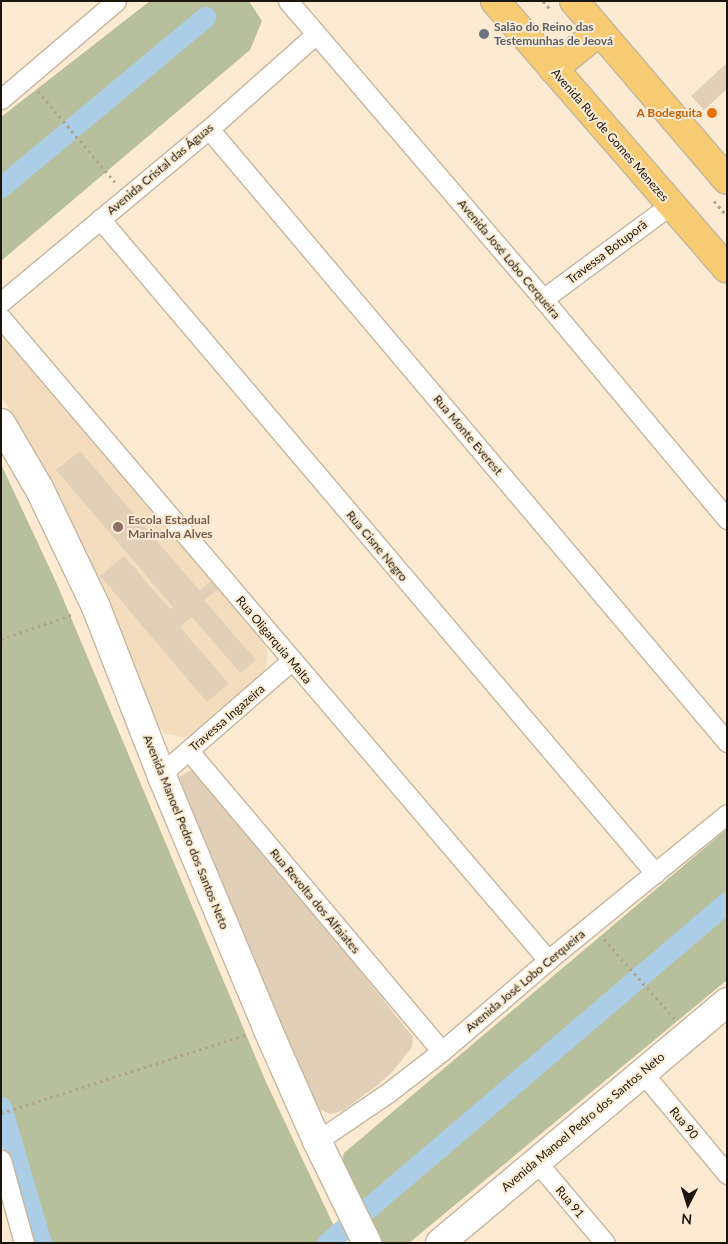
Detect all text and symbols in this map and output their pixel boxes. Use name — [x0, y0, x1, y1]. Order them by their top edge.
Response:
place label: Salão do Reino das Testemunhas de Jeová — [494, 20, 613, 48]
marker: Salão do Reino das Testemunhas de Jeová — [478, 28, 490, 40]
street label: Avenida Ruy de Gomes Menezes — [548, 65, 672, 205]
place label: A Bodeguita — [636, 106, 702, 120]
marker: A Bodeguita — [706, 107, 718, 119]
street label: Avenida Cristal das Águas — [104, 120, 216, 218]
street label: Avenida José Lobo Cerqueira — [455, 196, 563, 322]
street label: Travessa Botuporã — [564, 217, 650, 287]
street label: Rua Monte Everest — [430, 392, 506, 478]
street label: Rua Cisne Negro — [343, 508, 411, 584]
place label: Escola Estadual Marinalva Alves — [128, 513, 213, 541]
marker: Escola Estadual Marinalva Alves — [112, 521, 124, 533]
street label: Rua Oligarquia Malta — [233, 593, 315, 687]
street label: Travessa Ingazeira — [187, 682, 267, 754]
street label: Avenida Manoel Pedro dos Santos Neto — [140, 733, 232, 931]
street label: Rua Revolta dos Alfaiates — [267, 846, 363, 956]
street label: Avenida José Lobo Cerqueira — [462, 927, 588, 1035]
street label: Avenida Manoel Pedro dos Santos Neto — [499, 1049, 667, 1195]
street label: Rua 90 — [667, 1104, 701, 1142]
north arrow — [663, 1179, 713, 1229]
street label: Rua 91 — [553, 1183, 587, 1221]
text: N — [681, 1211, 693, 1228]

